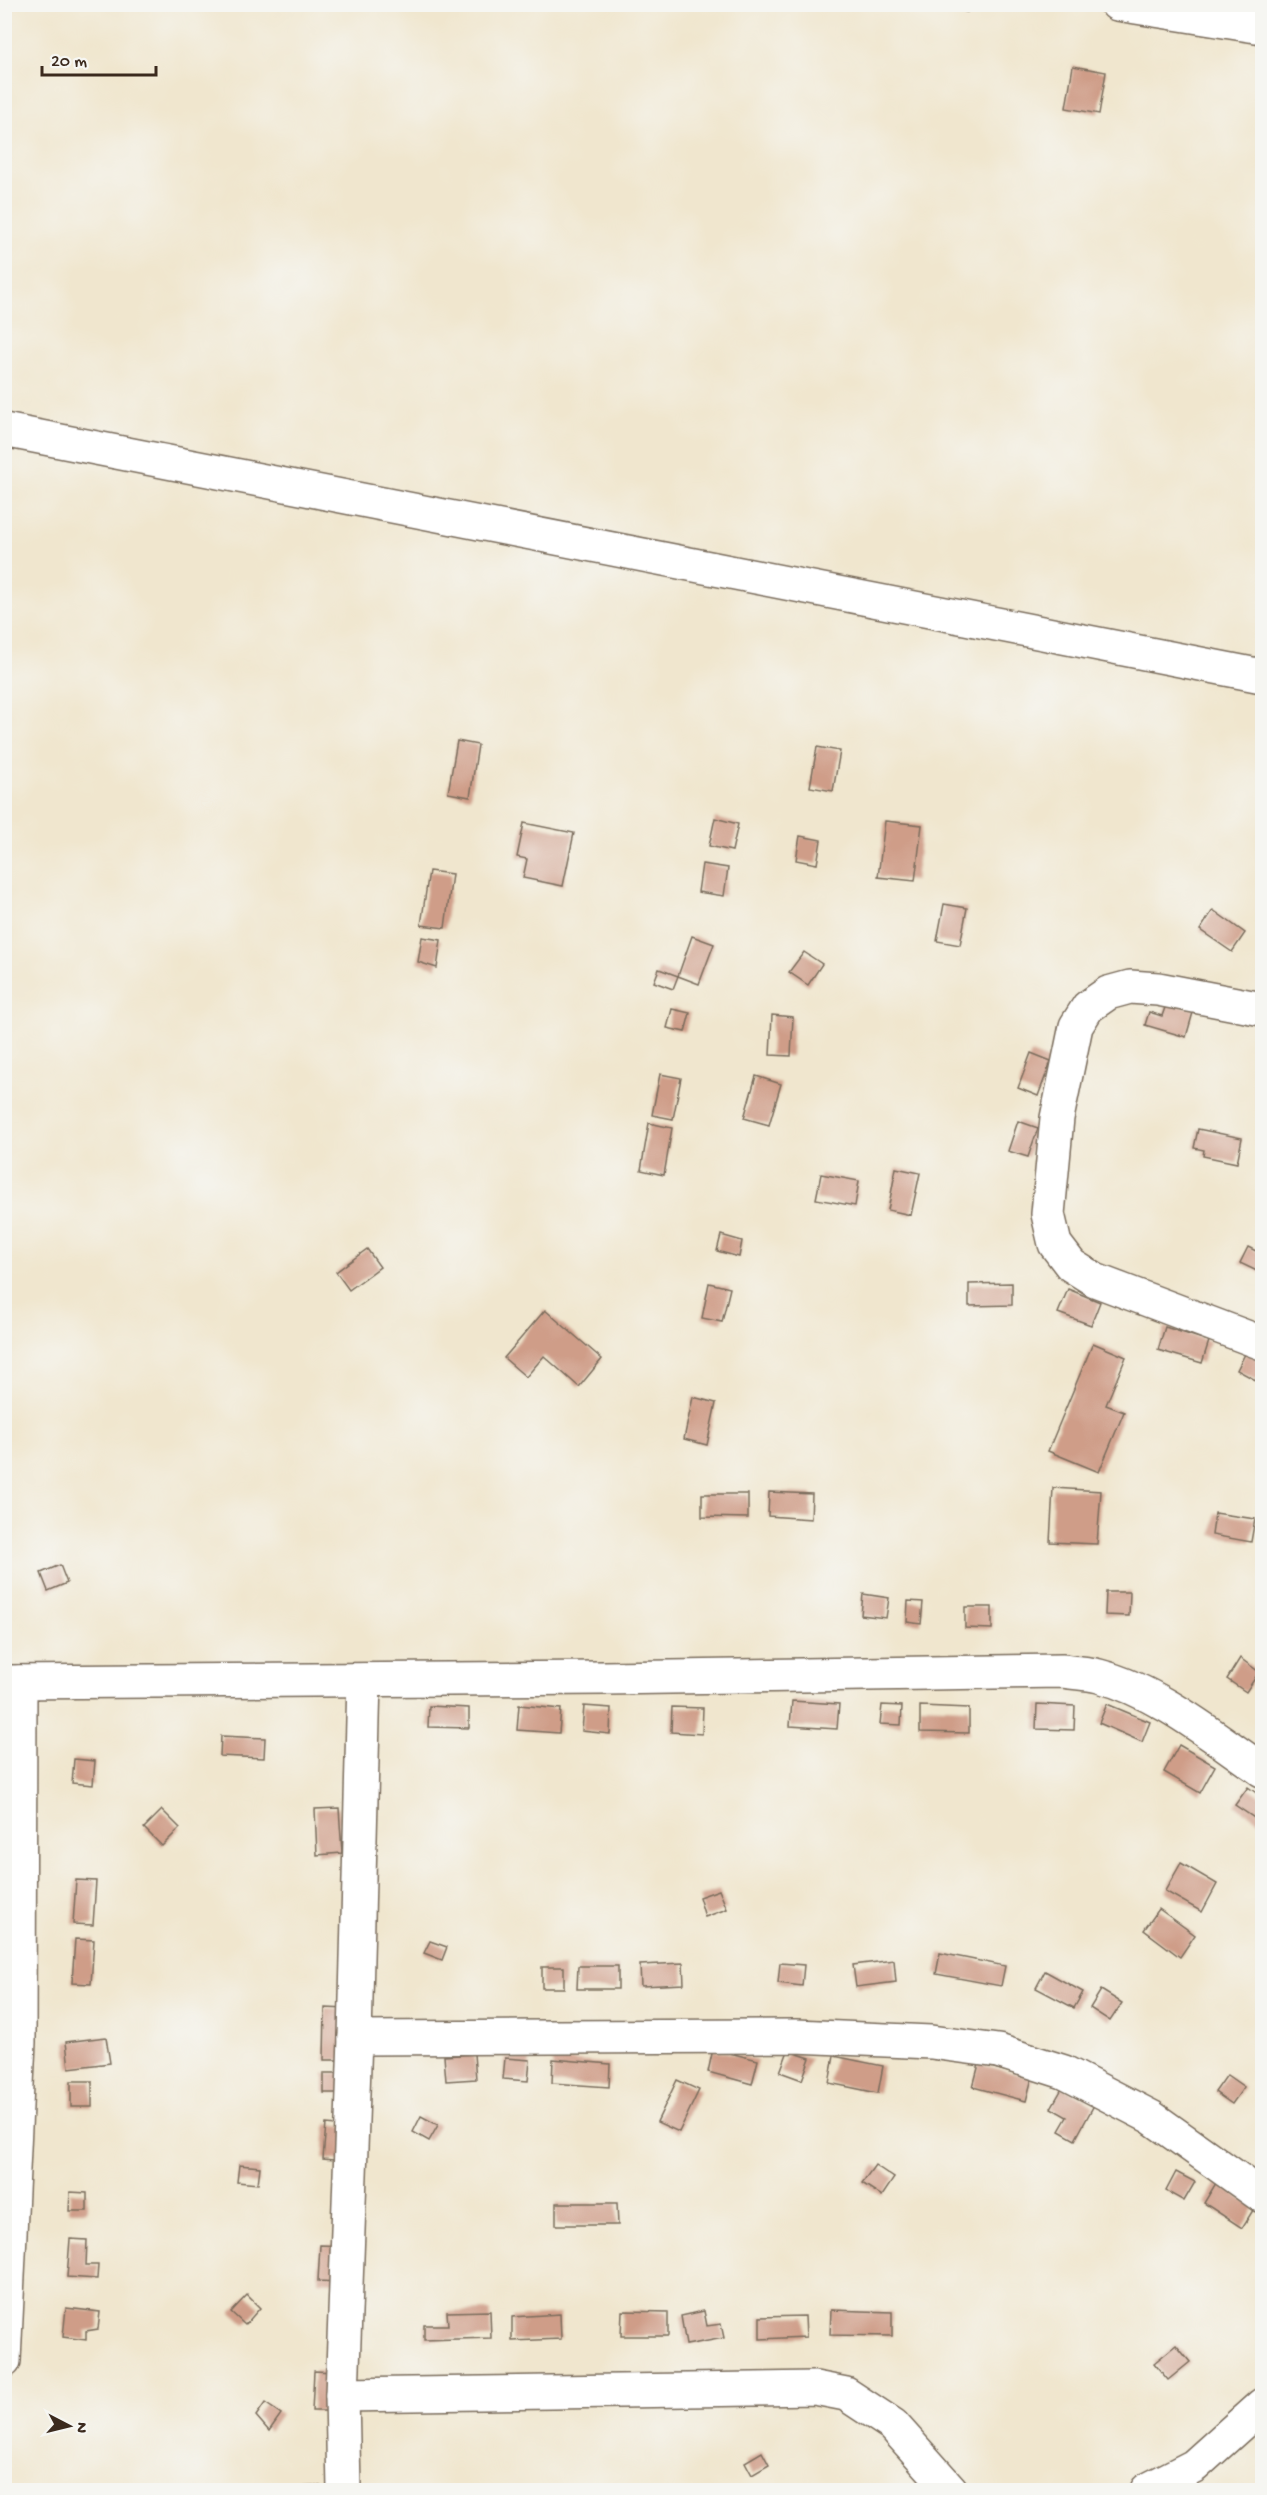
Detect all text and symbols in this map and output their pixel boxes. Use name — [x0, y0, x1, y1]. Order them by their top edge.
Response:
scale bar — [42, 39, 156, 77]
text: 20 m — [51, 52, 87, 73]
north arrow — [39, 2396, 99, 2456]
text: N — [70, 2421, 90, 2434]

